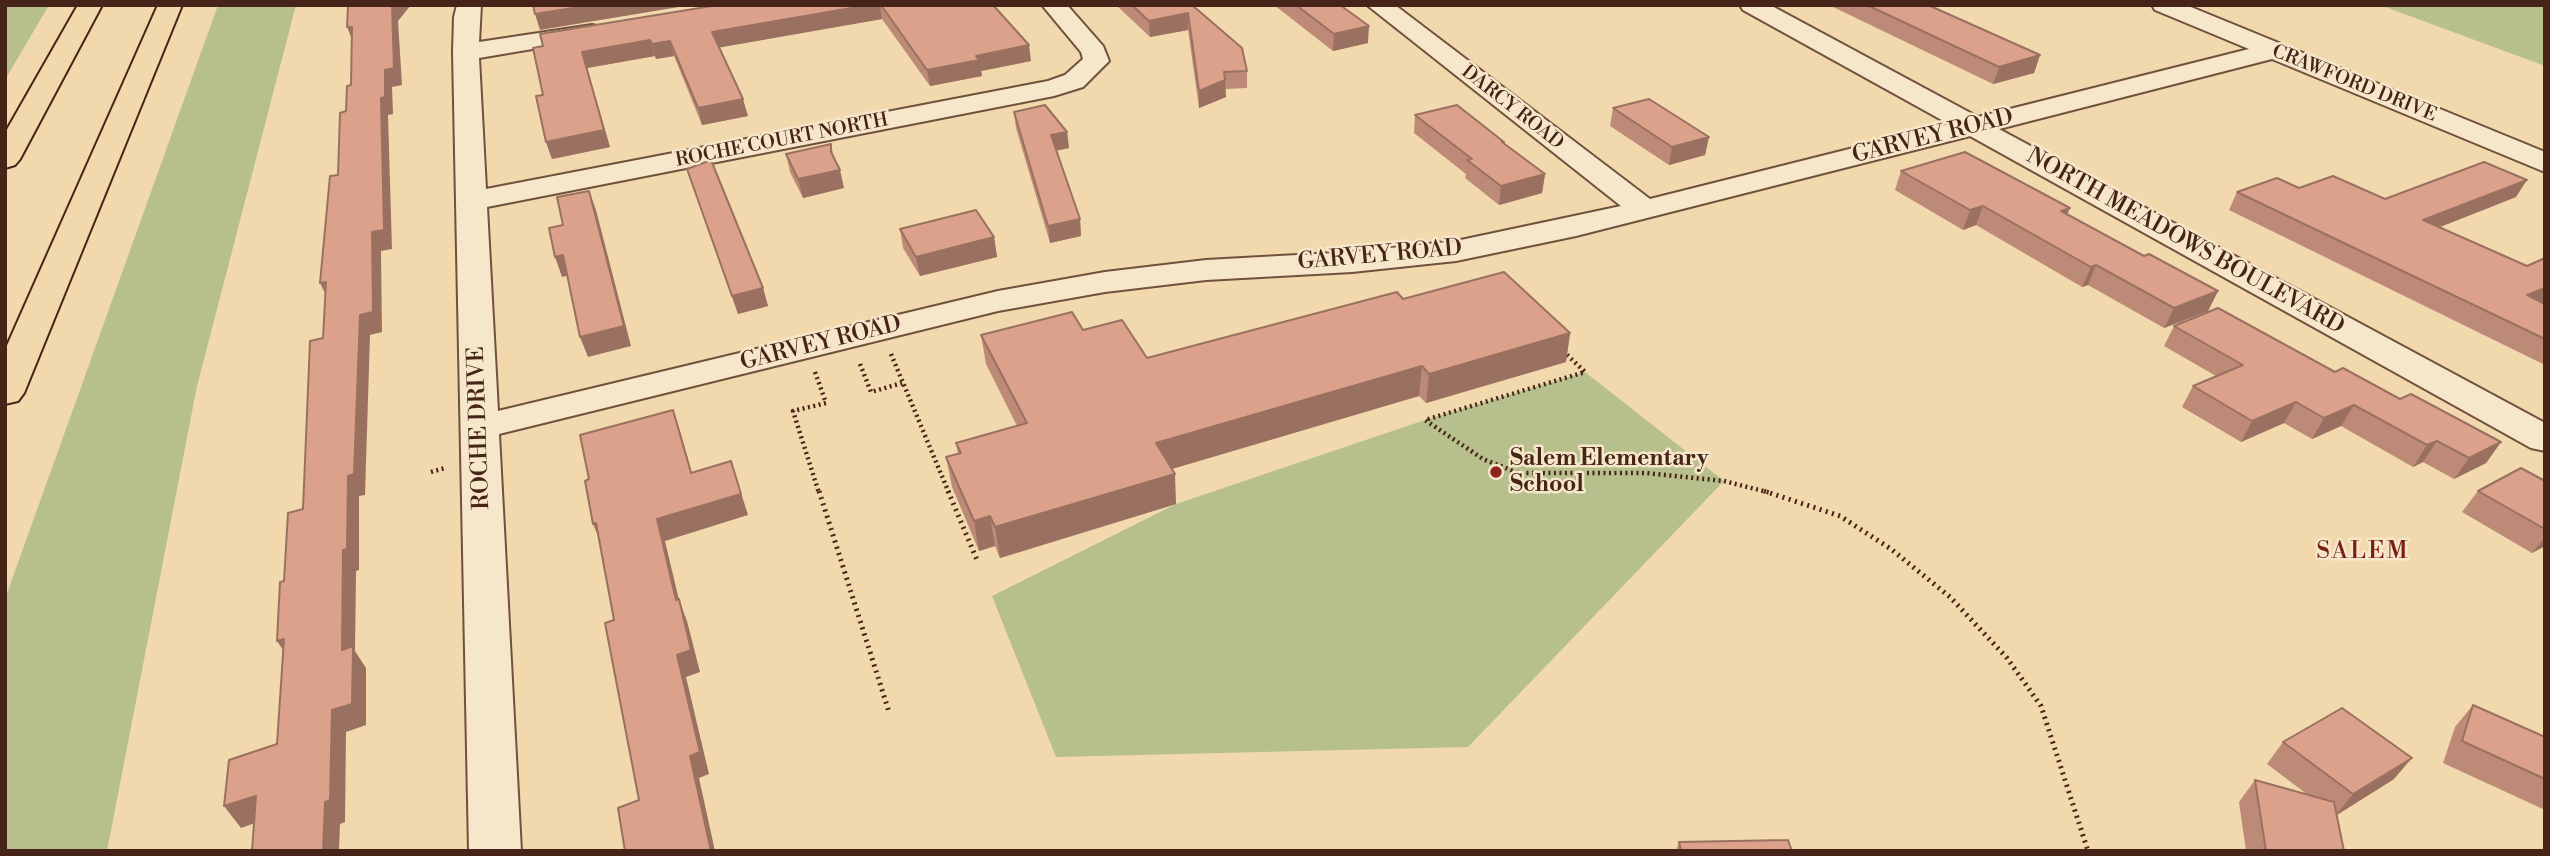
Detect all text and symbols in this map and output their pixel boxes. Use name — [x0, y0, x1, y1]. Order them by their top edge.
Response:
street label: CRAWFORD DRIVE — [2268, 41, 2440, 127]
street label: DARCY ROAD — [1456, 61, 1568, 155]
street label: GARVEY ROAD — [1850, 104, 2016, 170]
street label: ROCHE COURT NORTH — [674, 109, 890, 173]
street label: NORTH MEADOWS BOULEVARD — [2021, 143, 2349, 341]
street label: GARVEY ROAD — [1297, 235, 1463, 277]
street label: GARVEY ROAD — [738, 311, 904, 377]
street label: ROCHE DRIVE — [463, 346, 497, 510]
place label: Salem Elementary School — [1510, 445, 1709, 499]
marker: Salem Elementary School — [1488, 464, 1504, 480]
district label: SALEM — [2317, 538, 2409, 566]

